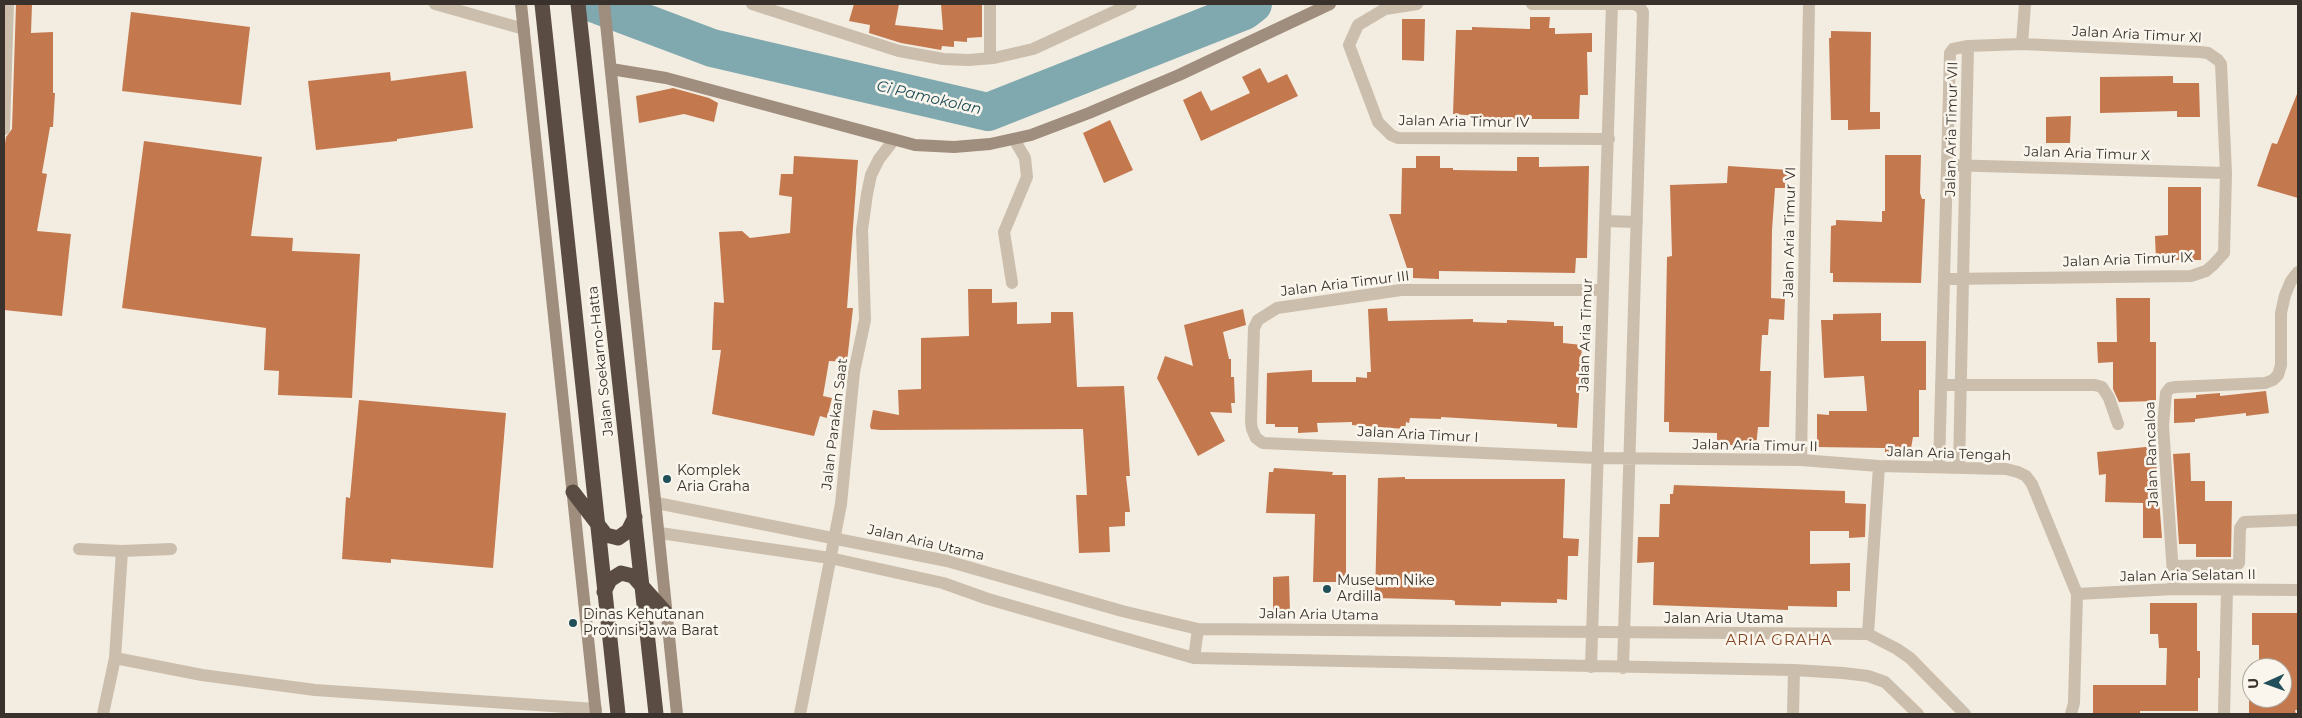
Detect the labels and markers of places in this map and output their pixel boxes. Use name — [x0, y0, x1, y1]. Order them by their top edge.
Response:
place label: Komplek Aria Graha — [677, 463, 750, 496]
marker: Komplek Aria Graha — [661, 473, 673, 485]
place label: Museum Nike Ardilla — [1337, 573, 1435, 606]
marker: Museum Nike Ardilla — [1321, 583, 1333, 595]
place label: Dinas Kehutanan Provinsi Jawa Barat — [583, 607, 719, 640]
marker: Dinas Kehutanan Provinsi Jawa Barat — [567, 617, 579, 629]

